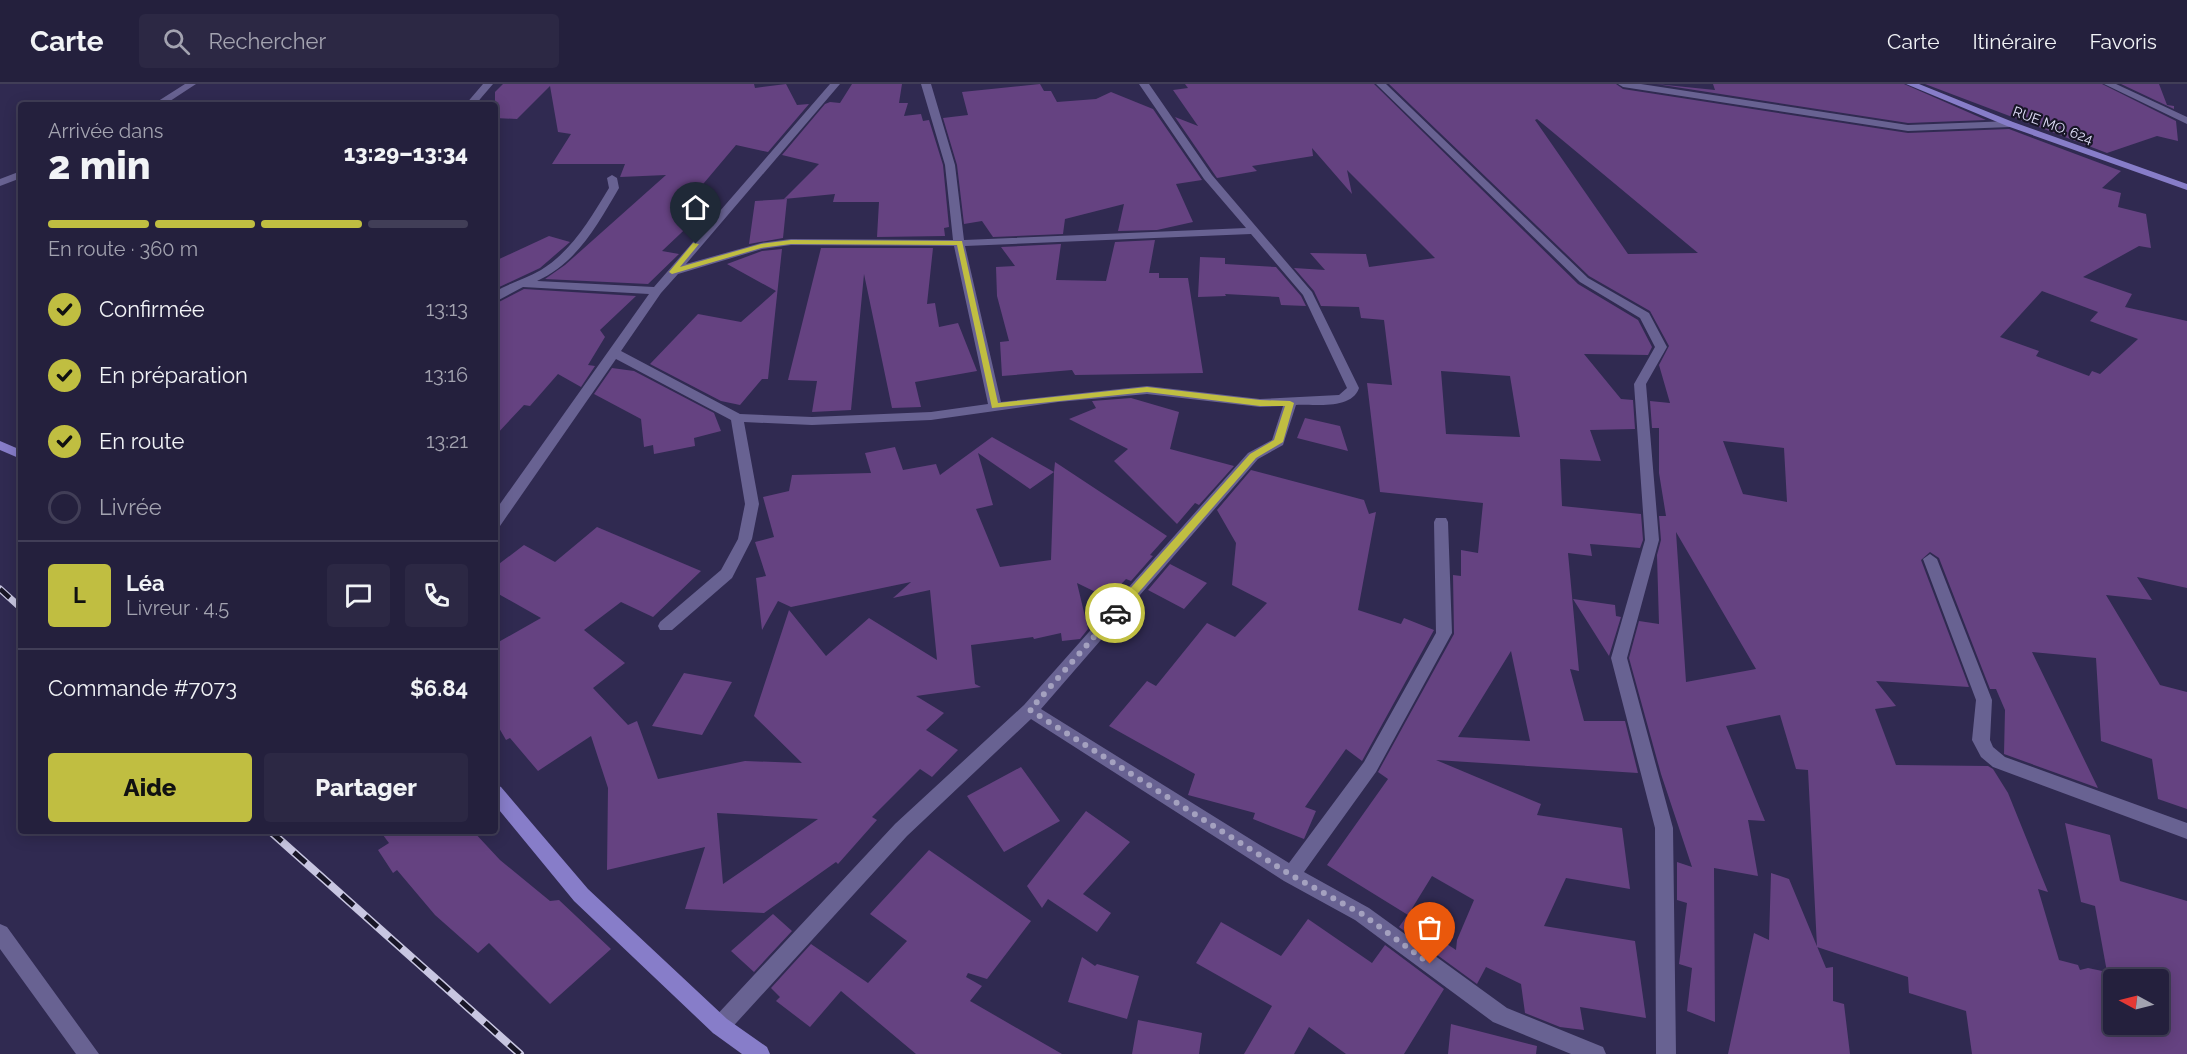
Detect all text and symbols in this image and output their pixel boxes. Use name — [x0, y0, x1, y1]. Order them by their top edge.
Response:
search box — [139, 14, 559, 68]
text: Carte — [30, 25, 103, 58]
icon: search — [160, 25, 193, 58]
text: Rechercher — [208, 28, 326, 54]
text: Carte — [1887, 29, 1939, 54]
text: Itinéraire — [1972, 29, 2056, 54]
text: Favoris — [2089, 29, 2157, 54]
street label: RUE MO. 624 — [2011, 103, 2096, 147]
text: Arrivée dans — [48, 119, 163, 143]
text: 13:29–13:34 — [344, 140, 468, 166]
text: 2 min — [48, 142, 151, 188]
pin — [670, 182, 721, 244]
icon: home — [679, 191, 712, 224]
text: En route · 360 m — [48, 237, 198, 261]
icon: check — [48, 293, 81, 326]
text: Confirmée — [99, 296, 205, 322]
text: 13:13 — [426, 297, 468, 321]
icon: check — [48, 359, 81, 392]
text: En préparation — [99, 362, 248, 388]
text: 13:16 — [424, 363, 468, 387]
icon: check — [48, 425, 81, 458]
text: En route — [99, 428, 184, 454]
text: 13:21 — [426, 429, 468, 453]
text: Livrée — [99, 494, 162, 520]
button: chat — [327, 564, 390, 627]
button: phone — [405, 564, 468, 627]
text: Léa — [126, 570, 165, 596]
text: L — [73, 582, 86, 608]
courier — [1085, 583, 1145, 643]
text: Livreur · 4.5 — [126, 596, 229, 620]
icon: car — [1099, 597, 1132, 630]
text: Commande #7073 — [48, 675, 237, 701]
text: $6.84 — [410, 675, 468, 701]
button: Aide — [48, 753, 252, 822]
button: Partager — [264, 753, 468, 822]
pin — [1404, 902, 1455, 964]
icon: bag — [1413, 911, 1446, 944]
north arrow — [2103, 969, 2169, 1035]
map controls — [2103, 969, 2169, 1035]

